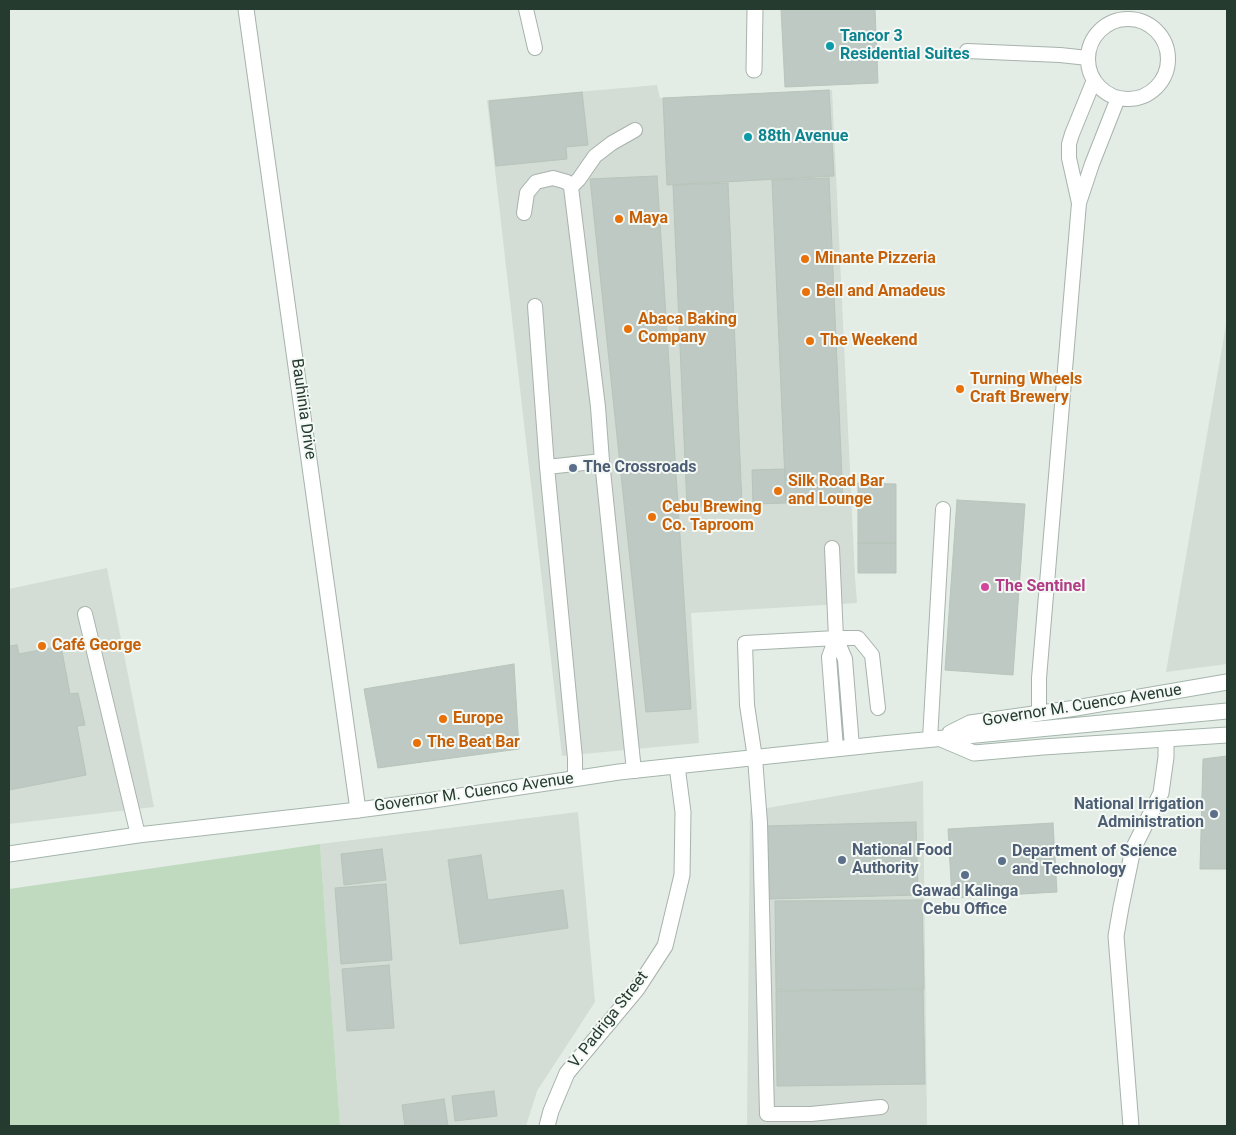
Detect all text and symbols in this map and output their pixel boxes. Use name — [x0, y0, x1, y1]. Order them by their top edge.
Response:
place label: Tancor 3 Residential Suites — [840, 27, 970, 65]
marker: Tancor 3 Residential Suites — [824, 40, 836, 52]
place label: 88th Avenue — [758, 127, 848, 147]
marker: 88th Avenue — [742, 131, 754, 143]
place label: Maya — [629, 209, 668, 229]
marker: Maya — [613, 213, 625, 225]
place label: Minante Pizzeria — [815, 249, 936, 269]
marker: Minante Pizzeria — [799, 253, 811, 265]
place label: Bell and Amadeus — [816, 282, 946, 302]
marker: Bell and Amadeus — [800, 286, 812, 298]
place label: Abaca Baking Company — [638, 310, 737, 348]
marker: Abaca Baking Company — [622, 323, 634, 335]
place label: The Weekend — [820, 331, 918, 351]
marker: The Weekend — [804, 335, 816, 347]
street label: Bauhinia Drive — [286, 357, 320, 461]
place label: Turning Wheels Craft Brewery — [970, 370, 1082, 408]
marker: Turning Wheels Craft Brewery — [954, 383, 966, 395]
place label: The Crossroads — [583, 458, 696, 478]
marker: The Crossroads — [567, 462, 579, 474]
place label: Silk Road Bar and Lounge — [788, 472, 884, 510]
marker: Silk Road Bar and Lounge — [772, 485, 784, 497]
place label: Cebu Brewing Co. Taproom — [662, 498, 762, 536]
marker: Cebu Brewing Co. Taproom — [646, 511, 658, 523]
place label: The Sentinel — [995, 577, 1085, 597]
marker: The Sentinel — [979, 581, 991, 593]
place label: Café George — [52, 636, 141, 656]
marker: Café George — [36, 640, 48, 652]
street label: Governor M. Cuenco Avenue — [981, 681, 1183, 731]
place label: Europe — [453, 709, 503, 729]
marker: Europe — [437, 713, 449, 725]
place label: The Beat Bar — [427, 733, 520, 753]
marker: The Beat Bar — [411, 737, 423, 749]
street label: Governor M. Cuenco Avenue — [373, 769, 575, 817]
place label: National Irrigation Administration — [1074, 795, 1204, 833]
marker: National Irrigation Administration — [1208, 808, 1220, 820]
place label: National Food Authority — [852, 841, 952, 879]
place label: Department of Science and Technology — [1012, 842, 1177, 880]
marker: National Food Authority — [836, 854, 848, 866]
marker: Department of Science and Technology — [996, 855, 1008, 867]
marker: Gawad Kalinga Cebu Office — [959, 869, 971, 881]
place label: Gawad Kalinga Cebu Office — [912, 882, 1018, 920]
street label: V. Padriga Street — [565, 968, 653, 1072]

